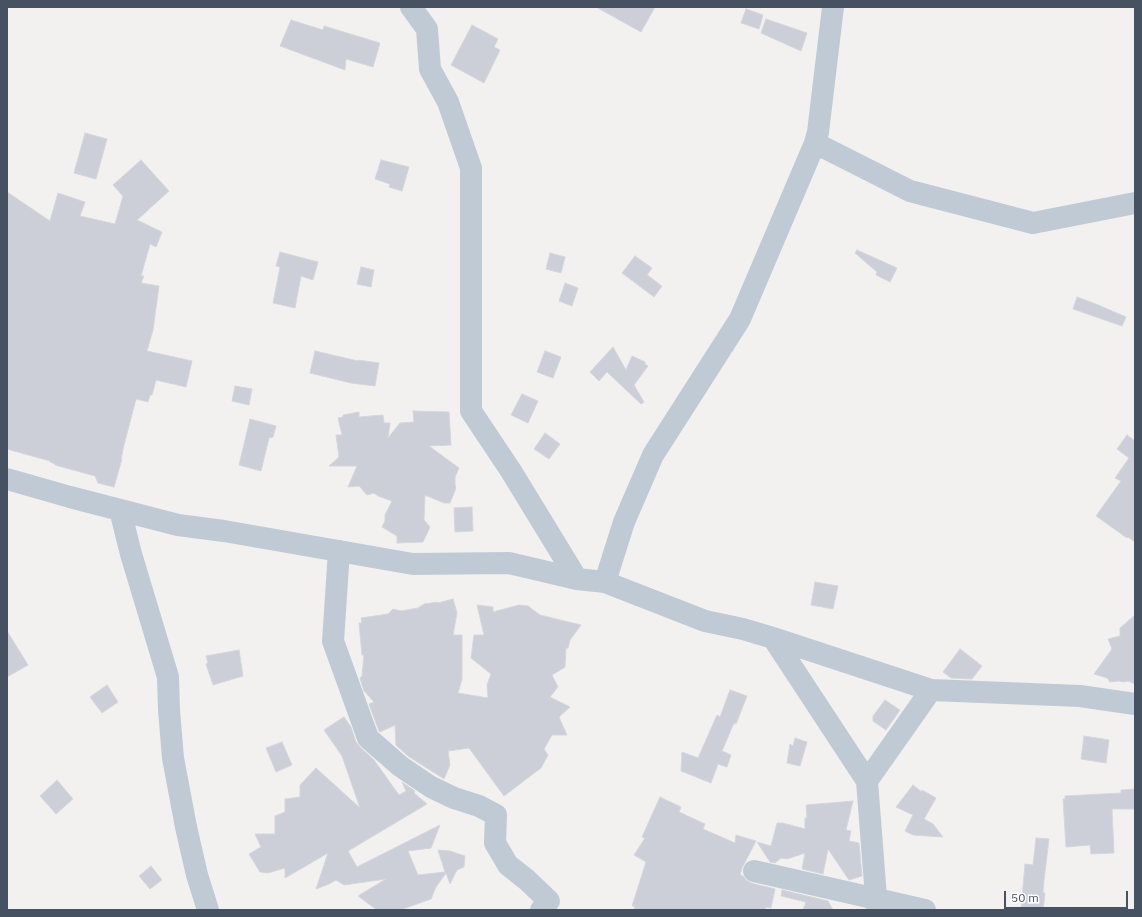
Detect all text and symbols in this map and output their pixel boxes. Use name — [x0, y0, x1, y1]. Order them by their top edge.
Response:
scale bar — [1006, 883, 1130, 909]
text: 50 m — [1011, 890, 1039, 905]

